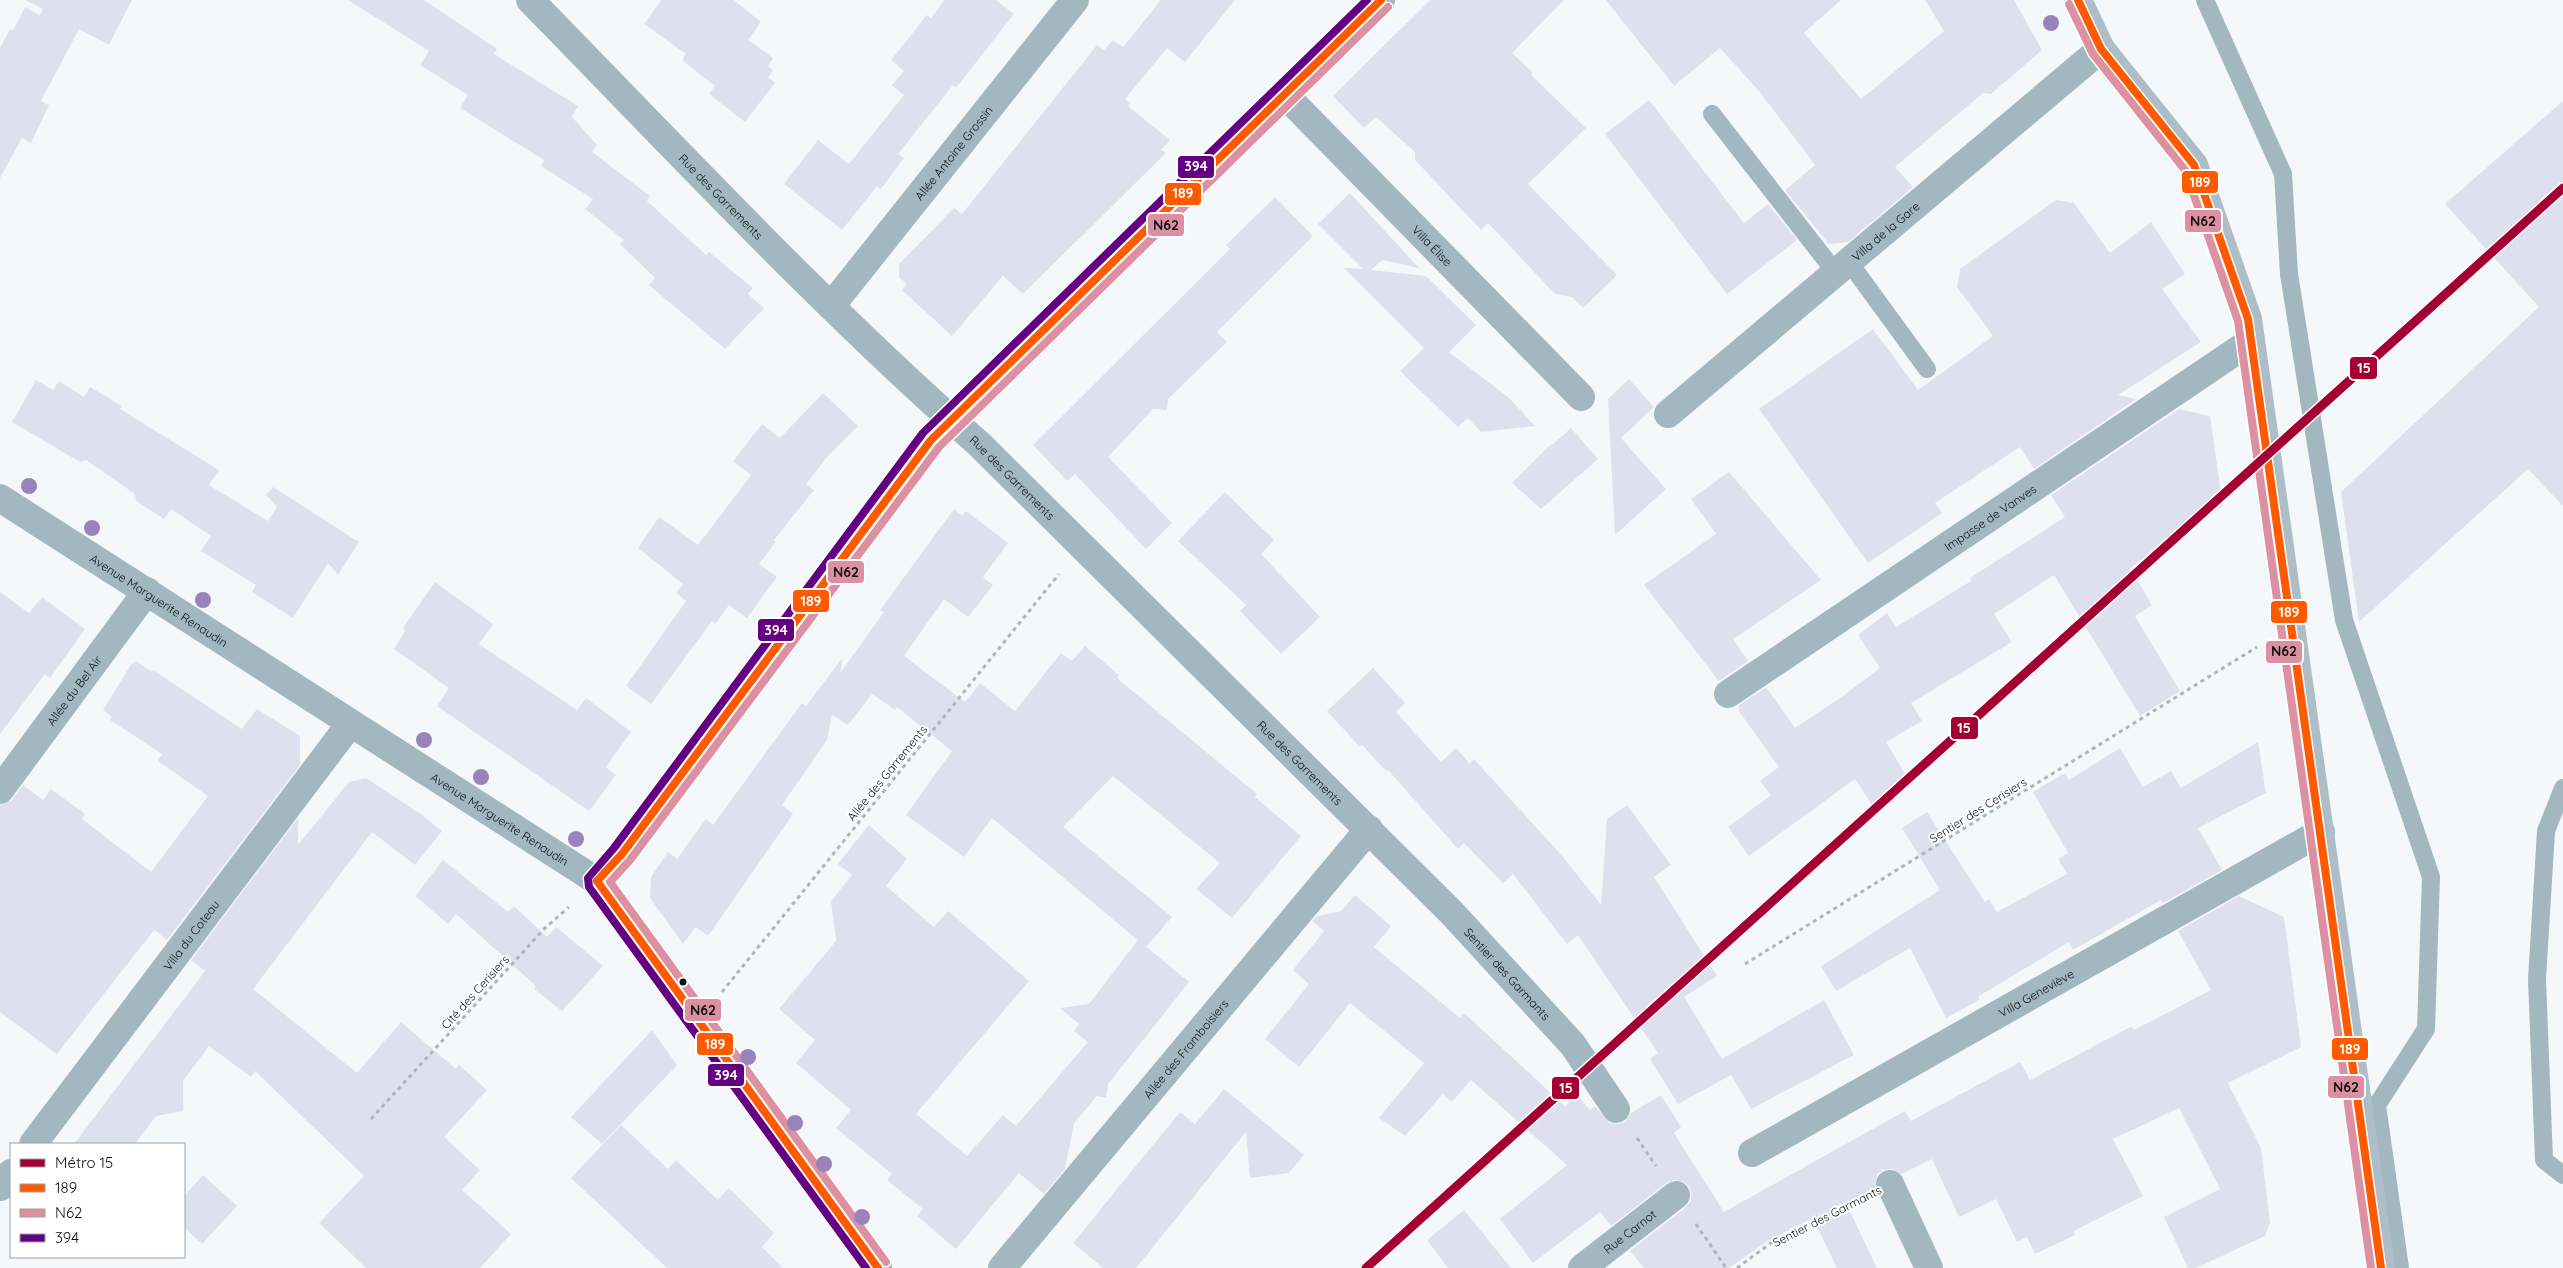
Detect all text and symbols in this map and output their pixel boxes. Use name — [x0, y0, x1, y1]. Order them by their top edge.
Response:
street label: Allée Antoine Grossin — [911, 103, 995, 203]
street label: Rue des Garrements — [676, 150, 767, 242]
line badge: 394 — [1177, 155, 1215, 179]
text: 394 — [1184, 157, 1208, 175]
line badge: 189 — [2181, 170, 2219, 194]
text: 189 — [2189, 173, 2211, 191]
line badge: 189 — [1164, 182, 1202, 206]
text: 189 — [1172, 184, 1194, 202]
street label: Villa de la Gare — [1848, 198, 1922, 264]
line badge: N62 — [2184, 209, 2222, 233]
text: N62 — [2190, 212, 2216, 230]
line badge: N62 — [1147, 213, 1185, 237]
text: N62 — [1153, 216, 1179, 234]
street label: Villa Élise — [1409, 222, 1456, 269]
line badge: 15 — [2349, 356, 2378, 380]
text: 15 — [2357, 359, 2371, 377]
street label: Rue des Garrements — [967, 432, 1059, 523]
street label: Impasse de Vanves — [1941, 481, 2039, 554]
street label: Avenue Marguerite Renaudin — [87, 550, 231, 650]
line badge: N62 — [827, 560, 865, 584]
text: N62 — [833, 563, 859, 581]
line badge: 189 — [792, 589, 830, 613]
text: 189 — [800, 592, 822, 610]
line badge: 189 — [2270, 600, 2308, 624]
text: 189 — [2278, 603, 2300, 621]
line badge: 394 — [757, 618, 795, 642]
text: 394 — [764, 621, 788, 639]
line badge: N62 — [2265, 640, 2303, 664]
text: N62 — [2271, 642, 2297, 660]
street label: Allée du Bel Air — [43, 652, 105, 728]
line badge: 15 — [1950, 716, 1979, 740]
street label: Rue des Garrements — [1254, 717, 1346, 808]
text: 15 — [1957, 719, 1971, 737]
street label: Allée des Garrements — [844, 722, 931, 824]
street label: Avenue Marguerite Renaudin — [428, 769, 572, 868]
street label: Sentier des Cerisiers — [1927, 774, 2030, 846]
street label: Villa du Coteau — [160, 897, 222, 973]
street label: Sentier des Garmants — [1461, 924, 1554, 1023]
street label: Cité des Cerisiers — [438, 952, 512, 1032]
street label: Villa Geneviève — [1996, 965, 2076, 1020]
unlabelled marker — [678, 977, 688, 987]
street label: Allée des Framboisiers — [1140, 996, 1231, 1101]
line badge: N62 — [684, 998, 722, 1022]
text: N62 — [690, 1001, 716, 1019]
line badge: 189 — [696, 1032, 734, 1056]
text: 189 — [704, 1035, 726, 1053]
line badge: 189 — [2331, 1037, 2369, 1061]
text: 189 — [2339, 1040, 2361, 1058]
line badge: 394 — [707, 1063, 745, 1087]
text: 394 — [714, 1066, 738, 1084]
line badge: N62 — [2327, 1075, 2365, 1099]
line badge: 15 — [1551, 1076, 1580, 1100]
text: N62 — [2333, 1078, 2359, 1096]
text: 15 — [1559, 1079, 1573, 1097]
legend — [10, 1143, 185, 1258]
text: Métro 15 — [55, 1153, 113, 1172]
text: 189 — [55, 1178, 77, 1197]
street label: Sentier des Garmants — [1770, 1182, 1884, 1250]
text: N62 — [55, 1203, 82, 1222]
street label: Rue Carnot — [1600, 1206, 1659, 1256]
text: 394 — [55, 1228, 79, 1247]

